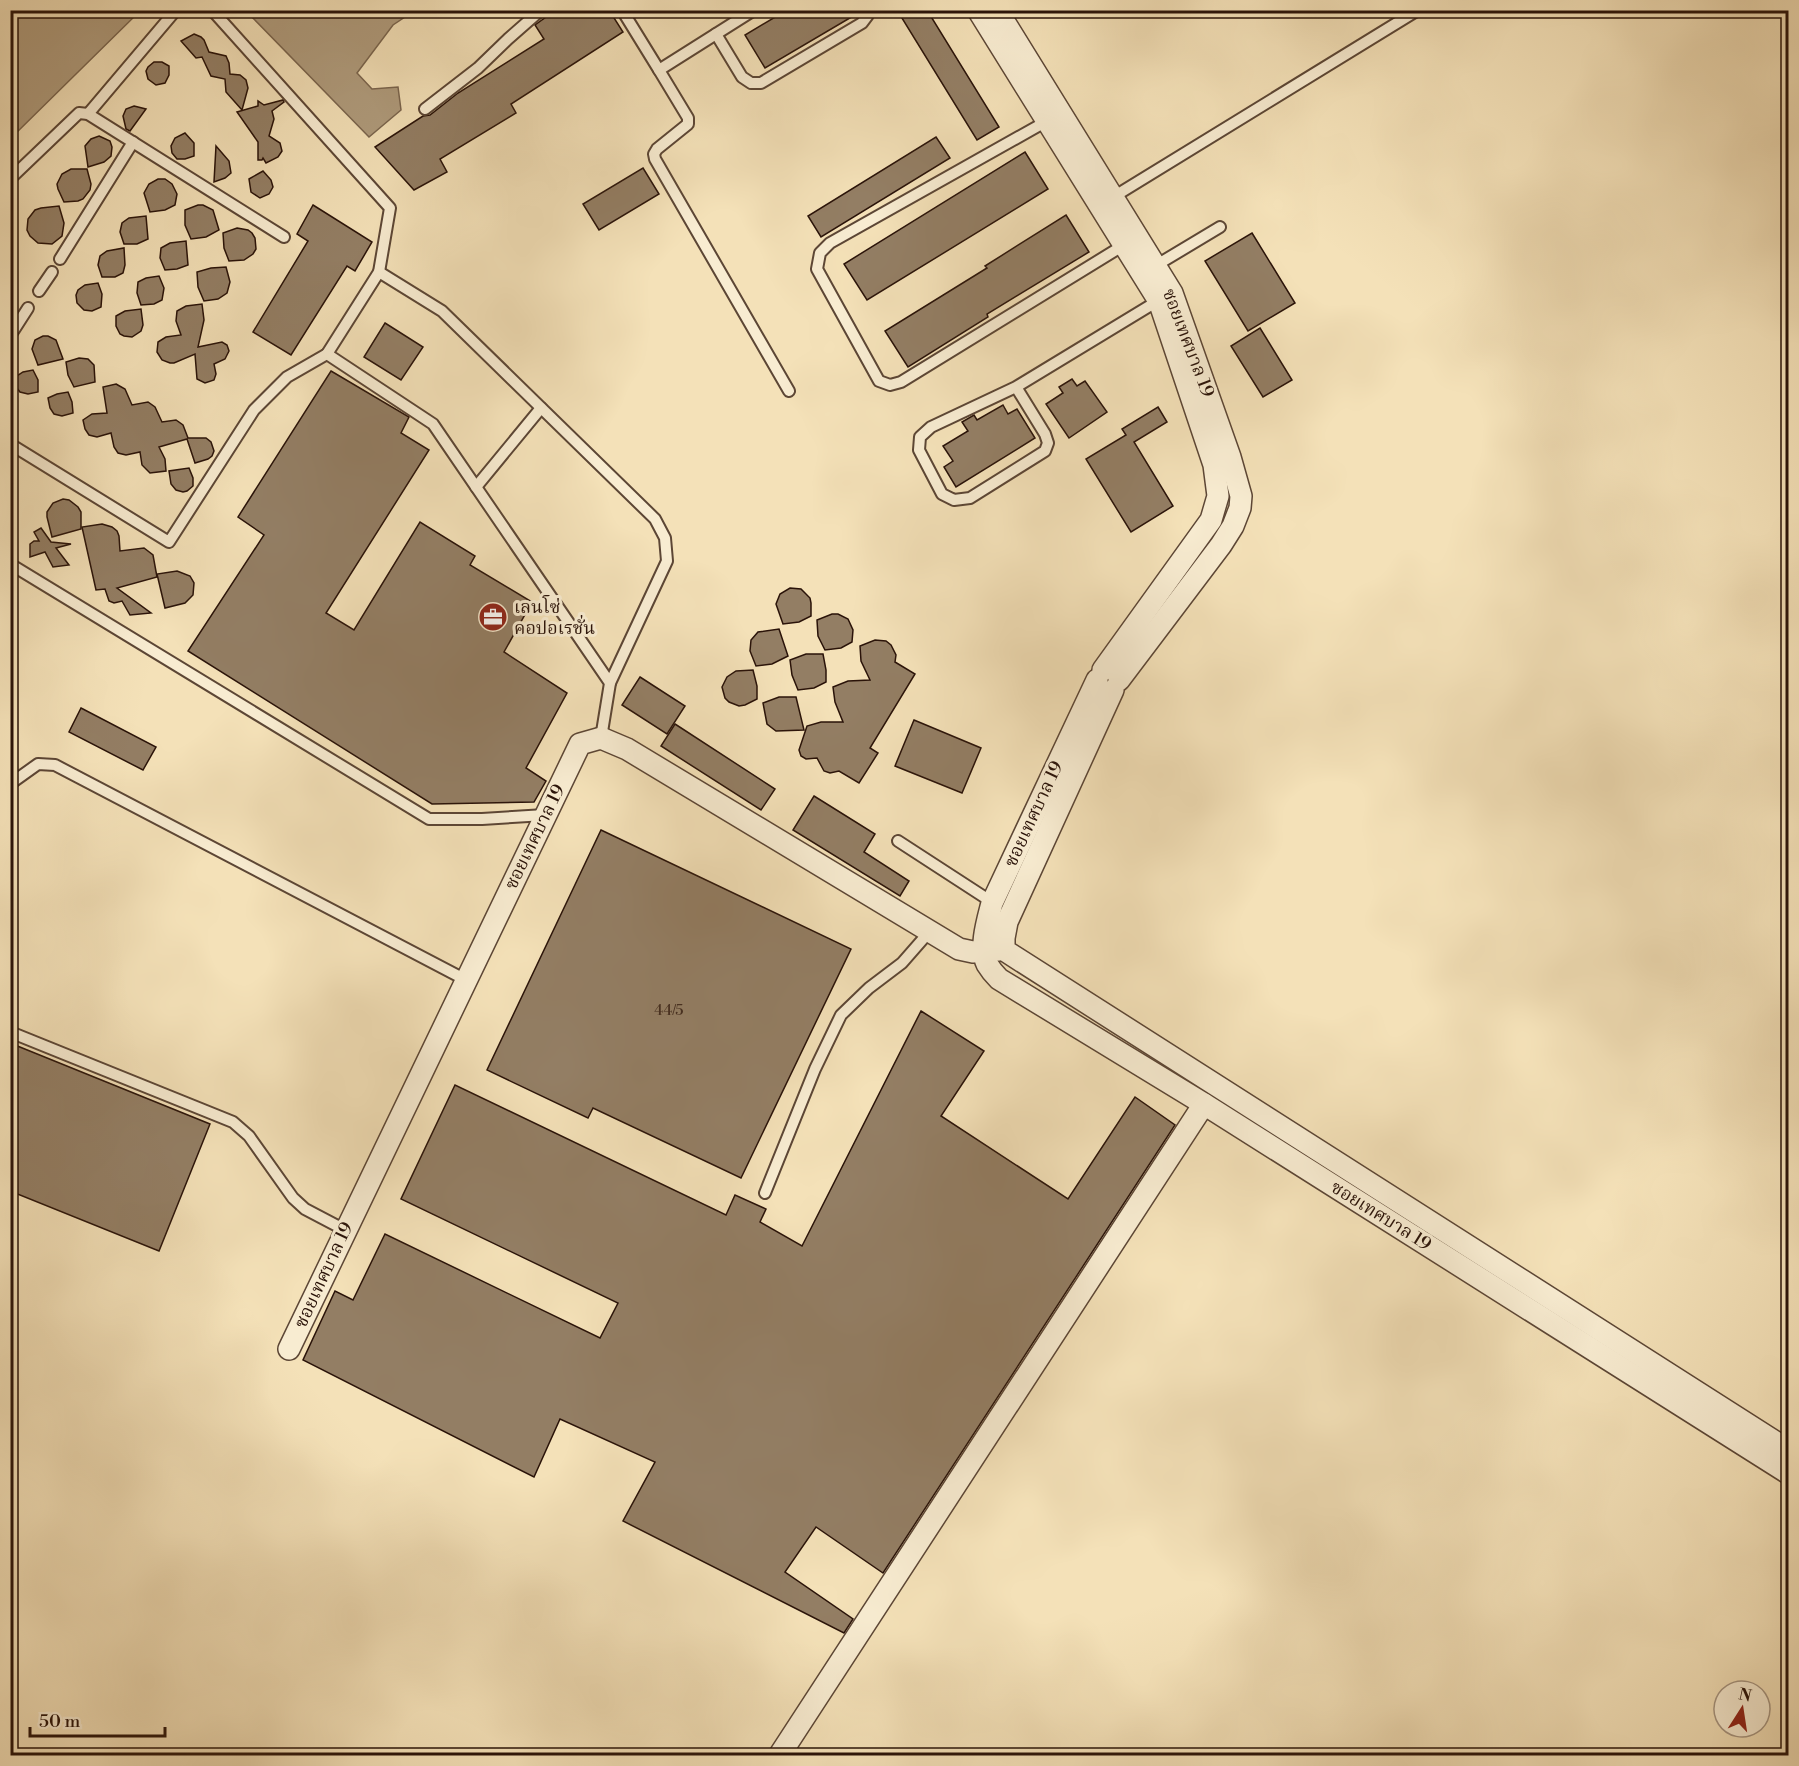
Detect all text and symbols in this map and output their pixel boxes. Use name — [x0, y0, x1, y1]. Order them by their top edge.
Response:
street label: ซอยเทศบาล 19 — [1157, 285, 1219, 401]
place label: เลนโซ่ คอปอเรชั่น — [514, 594, 595, 640]
office icon: เลนโซ่ คอปอเรชั่น — [477, 601, 509, 633]
street label: ซอยเทศบาล 19 — [999, 757, 1069, 871]
street label: ซอยเทศบาล 19 — [500, 780, 570, 893]
house number: 44/5 — [654, 1001, 684, 1020]
street label: ซอยเทศบาล 19 — [1326, 1176, 1436, 1256]
street label: ซอยเทศบาล 19 — [289, 1218, 359, 1332]
north arrow — [1712, 1679, 1772, 1739]
text: N — [1737, 1684, 1754, 1706]
scale bar — [30, 1700, 165, 1738]
text: 50 m — [39, 1710, 81, 1733]

